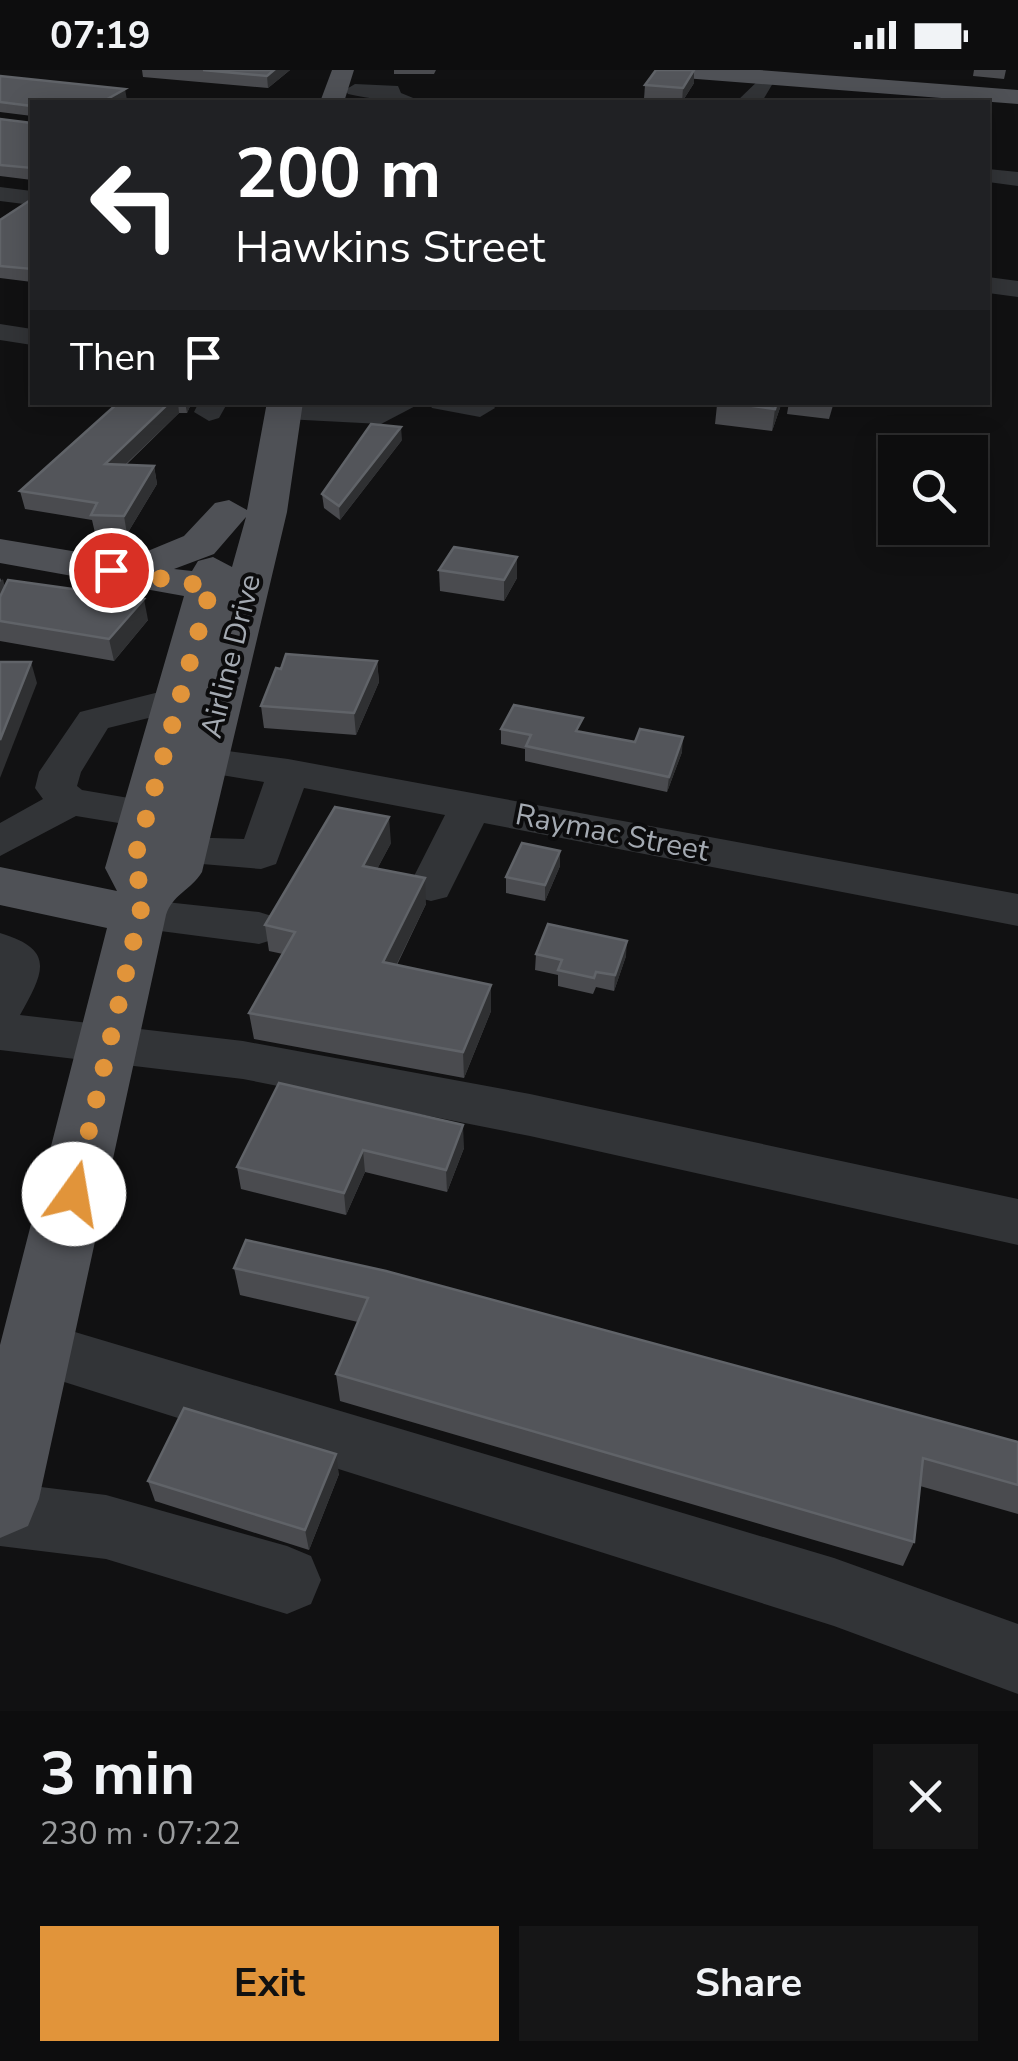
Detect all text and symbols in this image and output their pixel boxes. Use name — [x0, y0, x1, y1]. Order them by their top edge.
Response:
text: 07:19 — [50, 10, 151, 61]
text: 200 m — [235, 126, 441, 222]
icon: left — [70, 140, 200, 270]
text: Hawkins Street — [235, 217, 545, 278]
icon: arrive — [176, 330, 231, 385]
text: Then — [70, 332, 156, 383]
map controls — [878, 435, 988, 545]
button: search — [878, 435, 988, 545]
pin — [69, 528, 154, 613]
icon: arrive — [84, 543, 139, 598]
street label: Airline Drive — [191, 570, 271, 742]
street label: Raymac Street — [512, 794, 713, 872]
position arrow — [22, 1142, 126, 1246]
text: 3 min — [40, 1733, 195, 1815]
button: close — [873, 1744, 978, 1849]
text: 230 m · 07:22 — [40, 1812, 241, 1855]
button: Exit — [40, 1926, 499, 2041]
button: Share — [519, 1926, 978, 2041]

